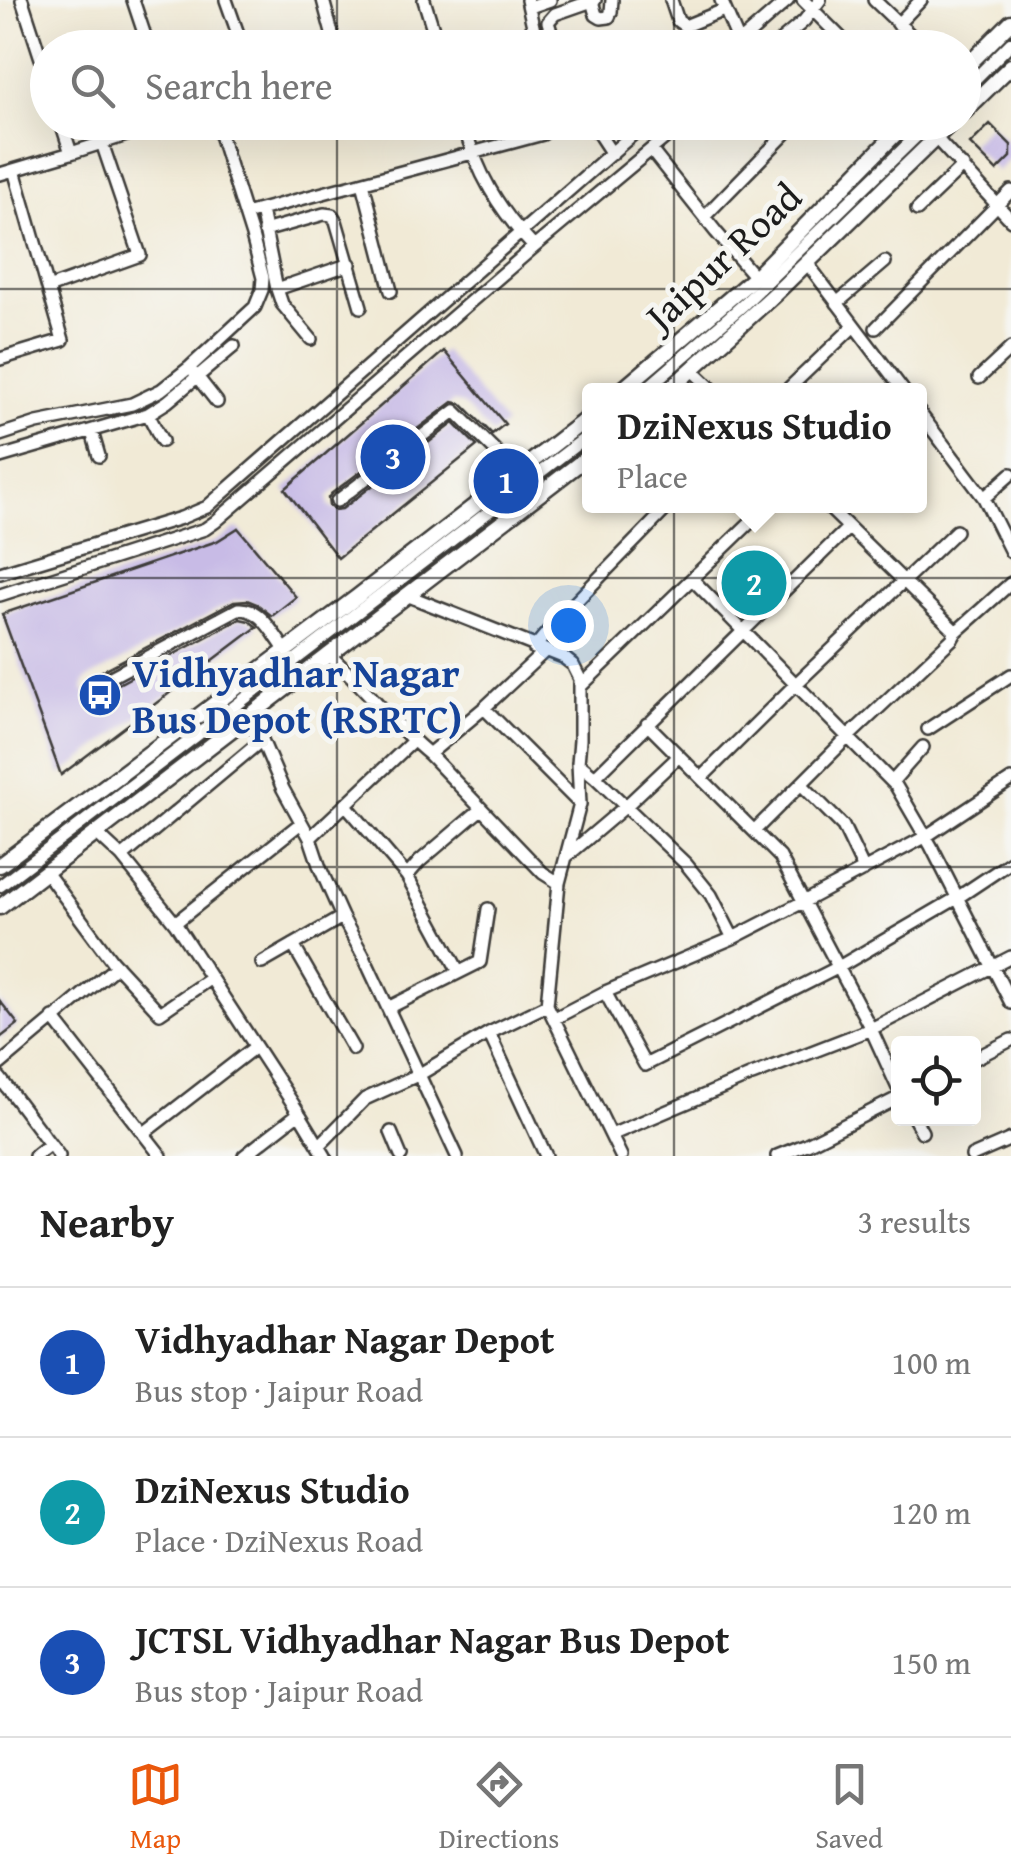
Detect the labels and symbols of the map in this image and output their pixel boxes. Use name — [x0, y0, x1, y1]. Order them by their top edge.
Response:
street label: Jaipur Road — [628, 168, 815, 347]
pin: 3 — [360, 420, 426, 494]
pin: 1 — [474, 444, 538, 518]
pin: 2 — [722, 546, 786, 620]
your location — [543, 600, 594, 651]
place label: Vidhyadhar Nagar Bus Depot (RSRTC) — [132, 643, 462, 748]
bus stop icon: Vidhyadhar Nagar Bus Depot (RSRTC) — [77, 672, 123, 718]

